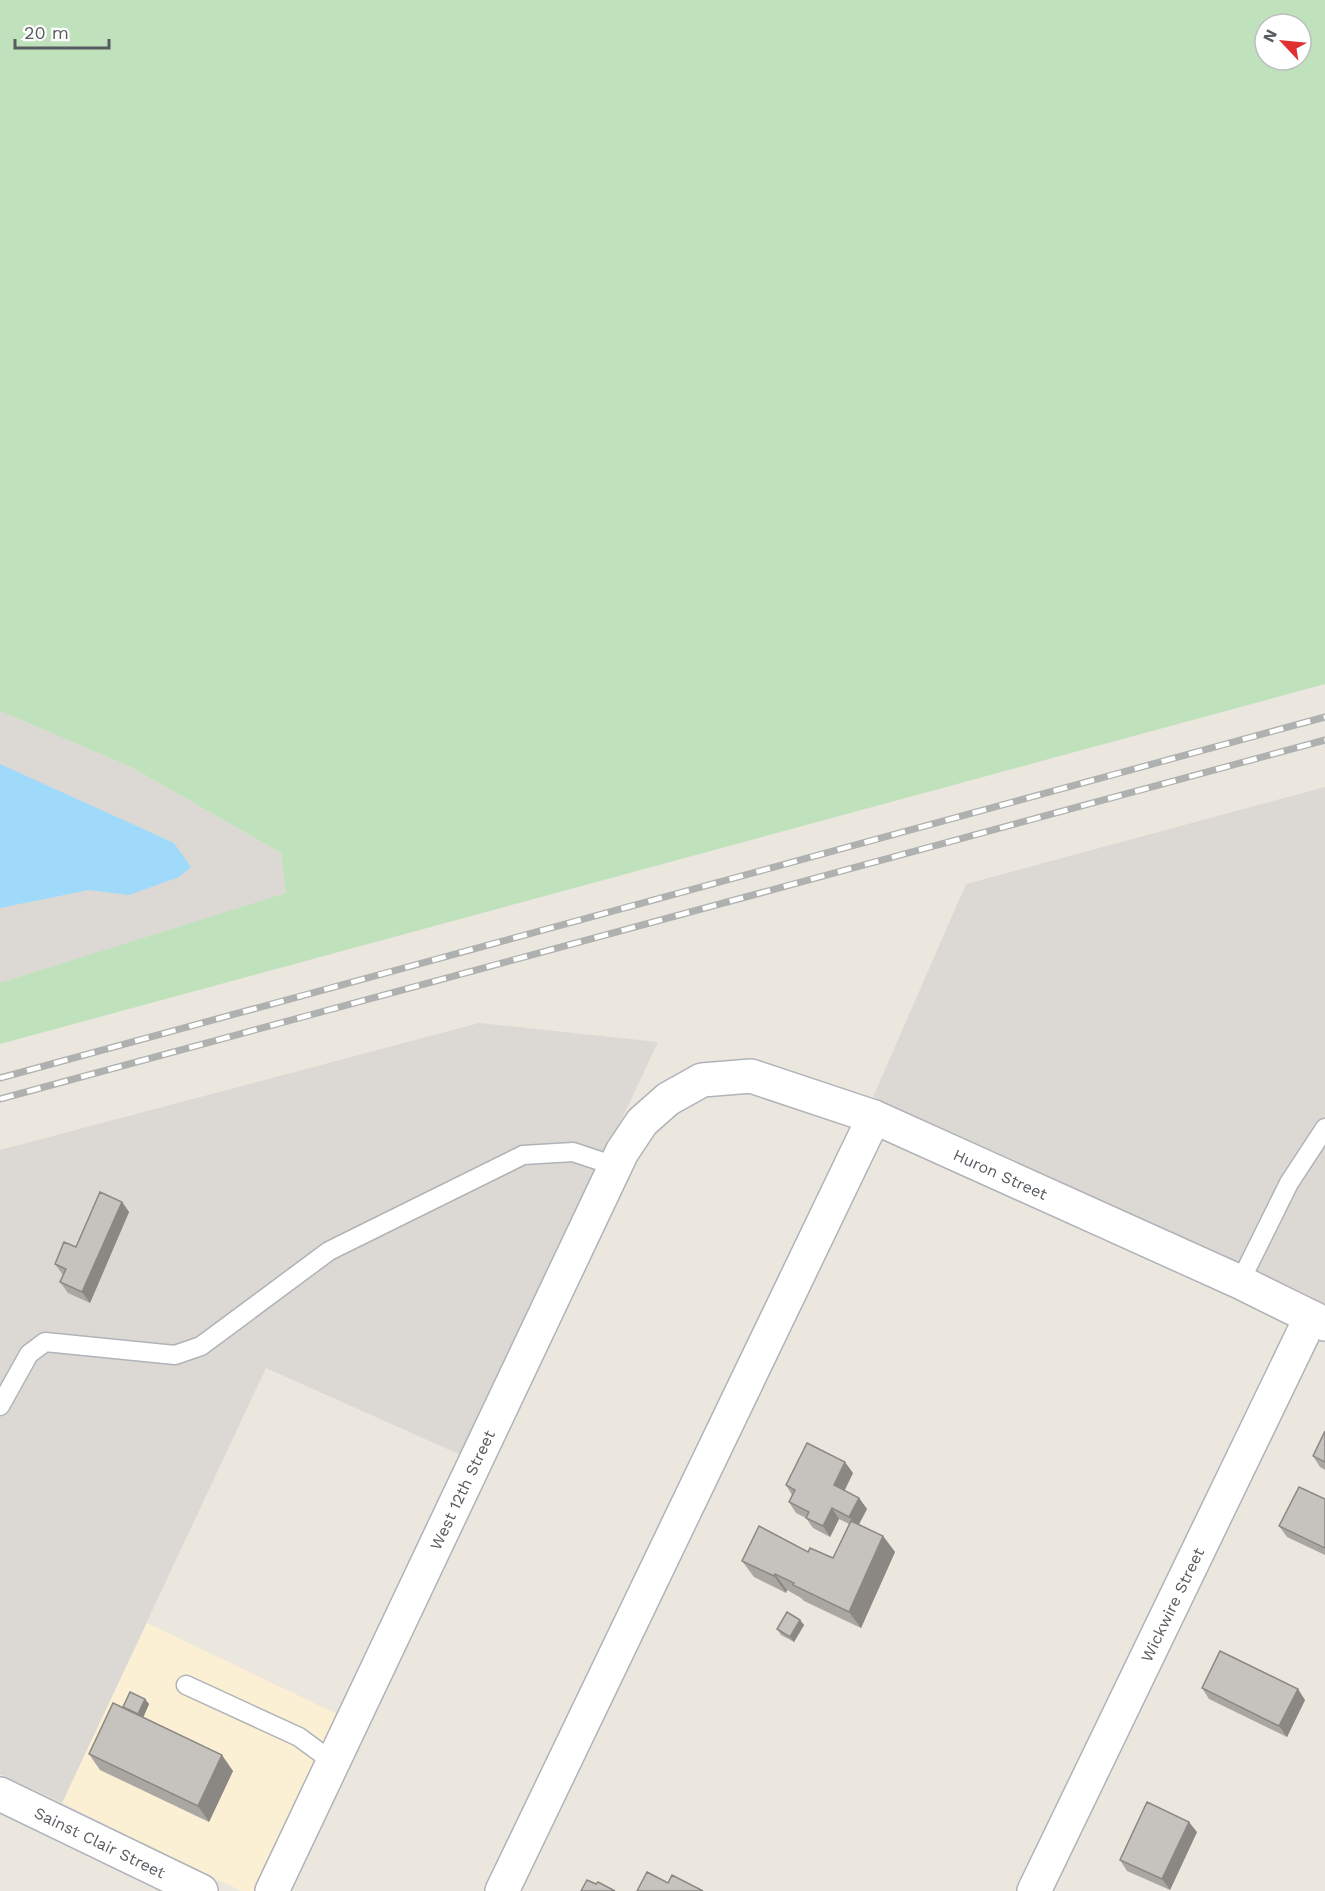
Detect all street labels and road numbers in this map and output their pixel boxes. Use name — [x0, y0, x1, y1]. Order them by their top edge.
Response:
street label: Huron Street — [950, 1145, 1050, 1204]
street label: West 12th Street — [426, 1427, 499, 1553]
street label: Wickwire Street — [1137, 1544, 1208, 1665]
street label: Sainst Clair Street — [31, 1803, 169, 1882]

